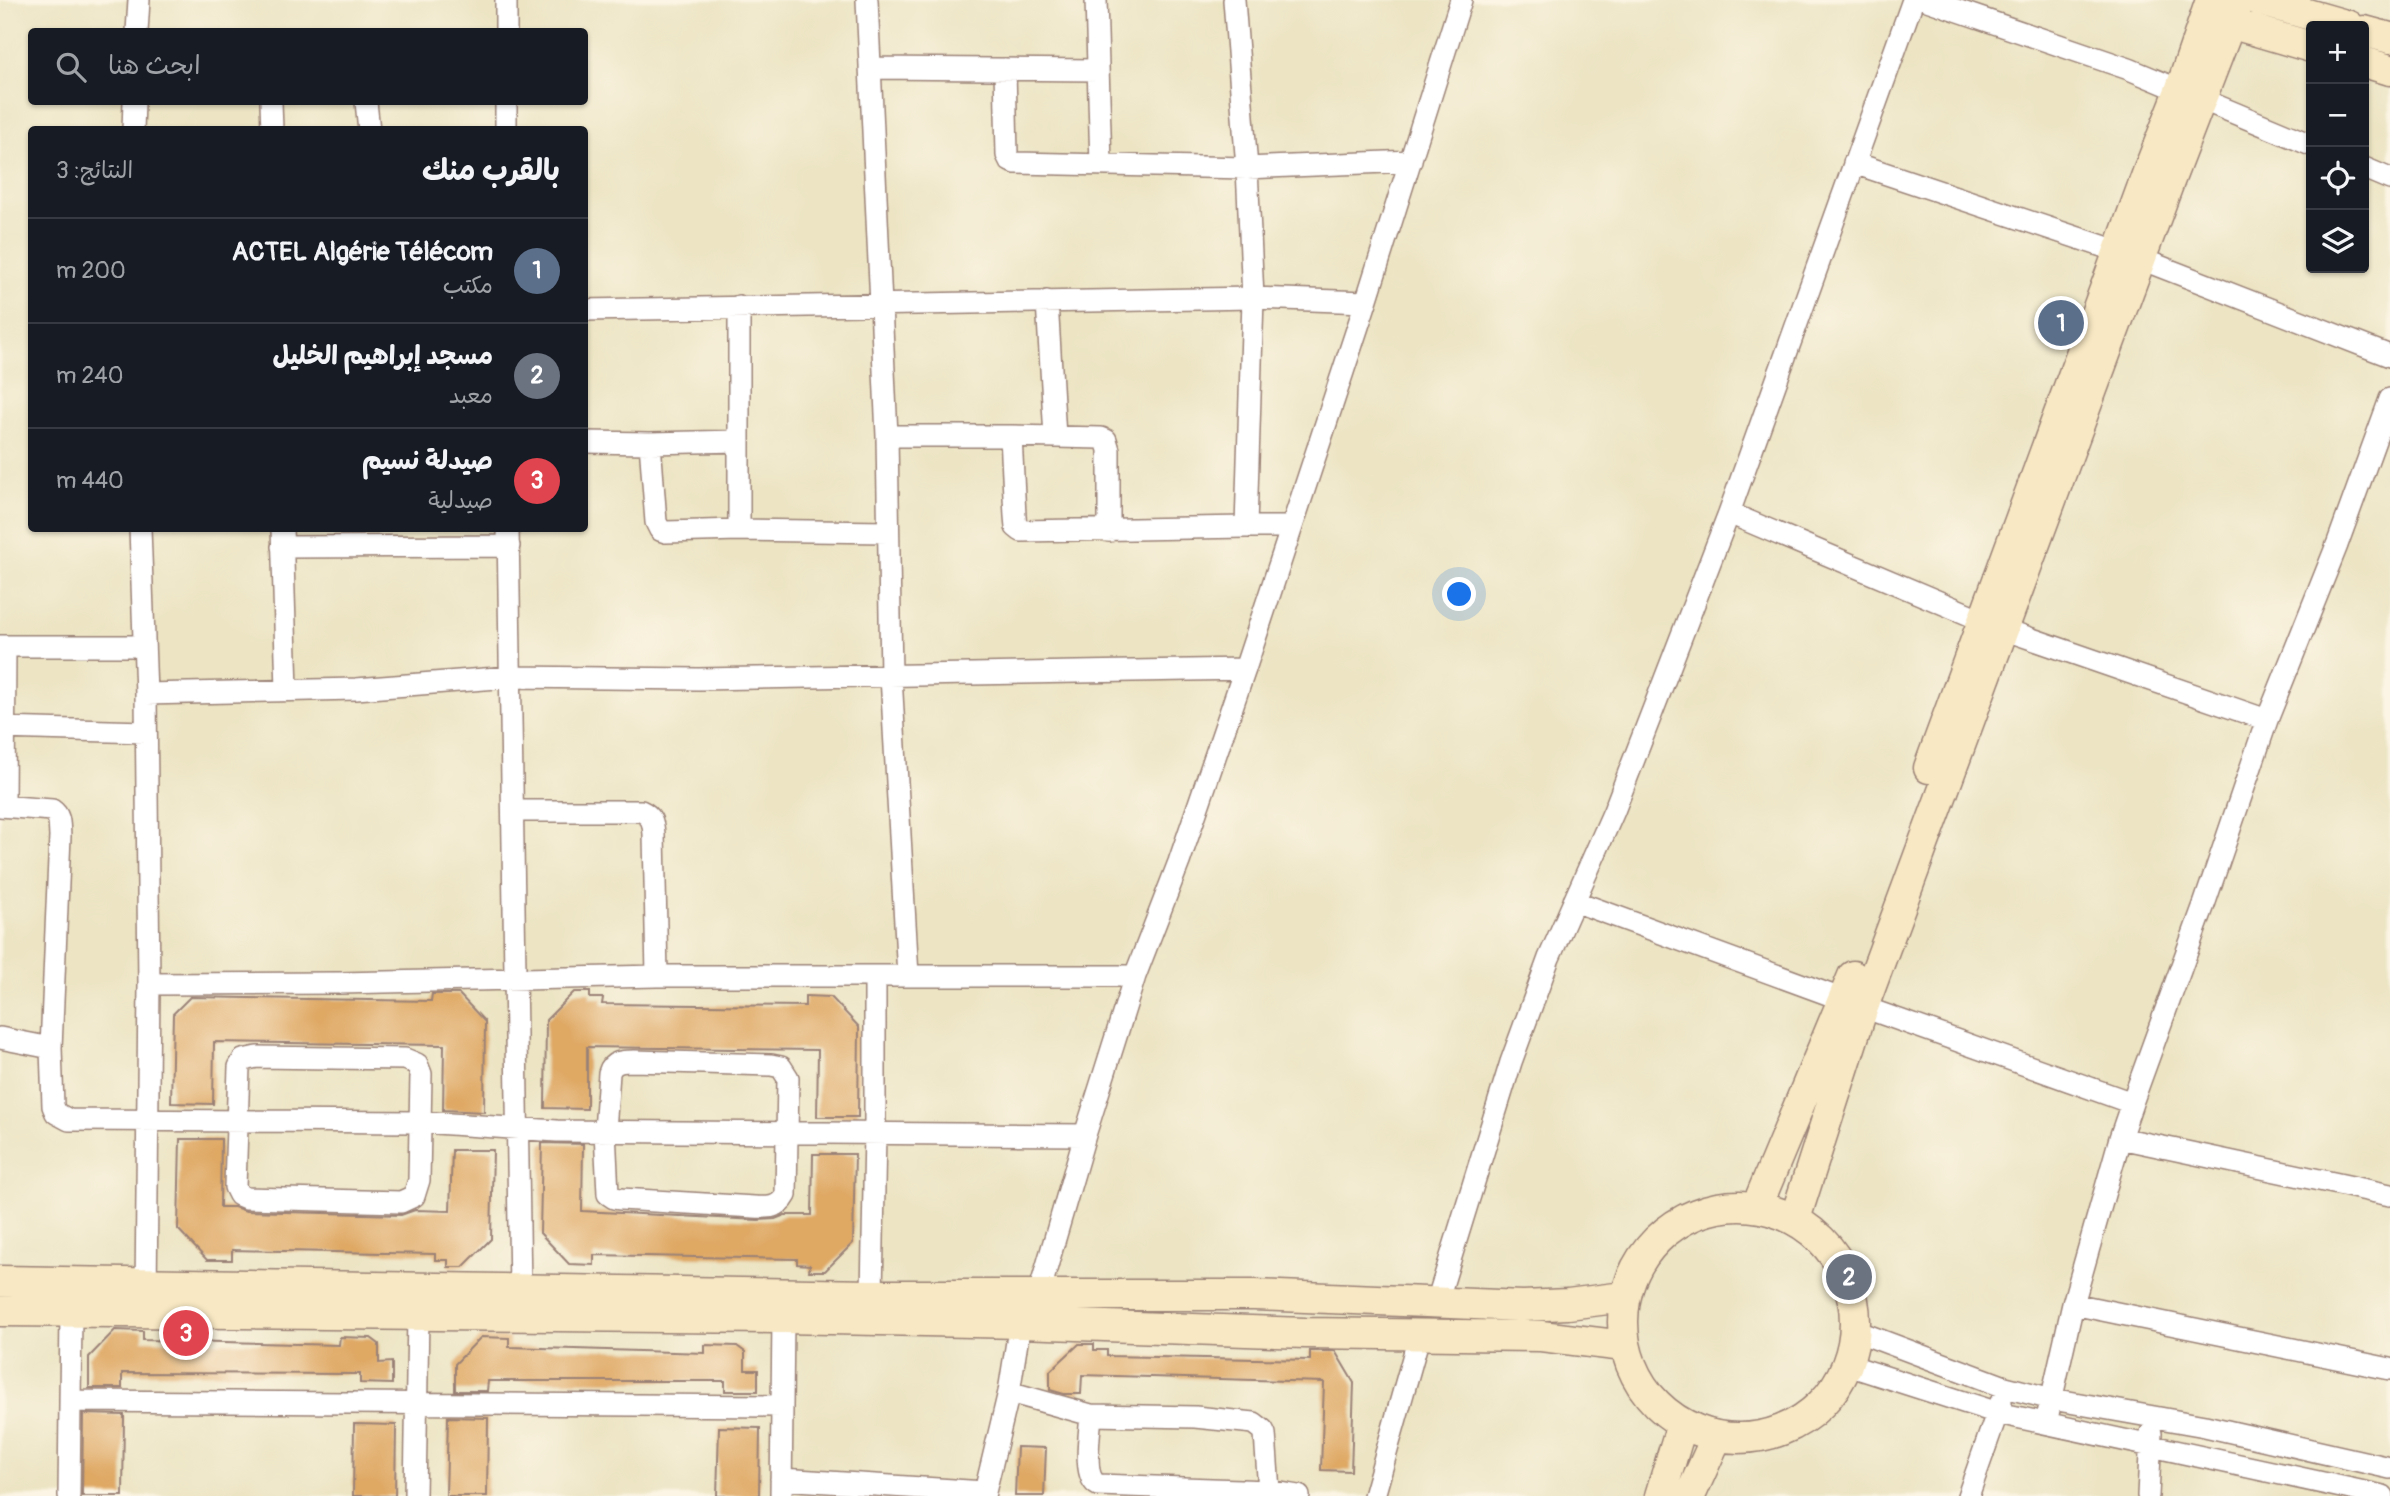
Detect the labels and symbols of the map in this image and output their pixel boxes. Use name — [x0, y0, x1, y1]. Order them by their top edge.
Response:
pin: 1 — [2038, 297, 2084, 349]
your location — [1442, 577, 1476, 611]
pin: 2 — [1826, 1251, 1872, 1303]
pin: 3 — [163, 1307, 209, 1359]

